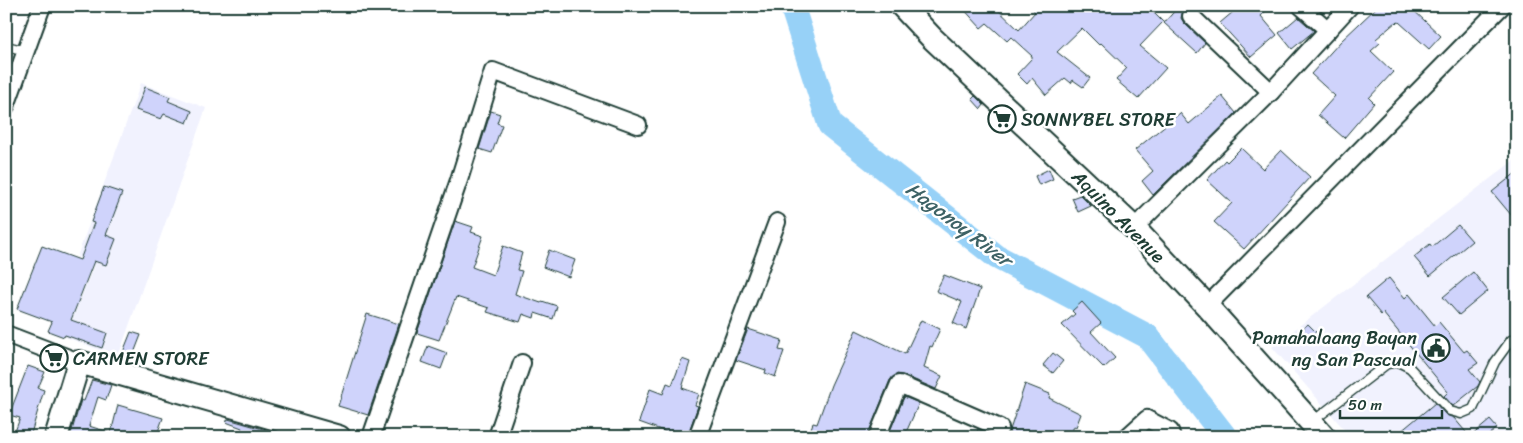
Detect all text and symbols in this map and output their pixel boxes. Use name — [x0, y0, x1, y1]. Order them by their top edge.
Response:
place label: SONNYBEL STORE — [1021, 103, 1177, 136]
supermarket icon: SONNYBEL STORE — [987, 104, 1017, 134]
street label: Aquino Avenue — [1063, 161, 1174, 271]
water label: Hagonoy River — [898, 172, 1023, 279]
place label: Pamahalaang Bayan ng San Pascual — [1252, 321, 1418, 376]
public building icon: Pamahalaang Bayan ng San Pascual — [1421, 333, 1451, 363]
place label: CARMEN STORE — [73, 342, 210, 375]
supermarket icon: CARMEN STORE — [39, 343, 69, 373]
scale bar — [1340, 388, 1443, 420]
text: 50 m — [1348, 392, 1383, 418]

